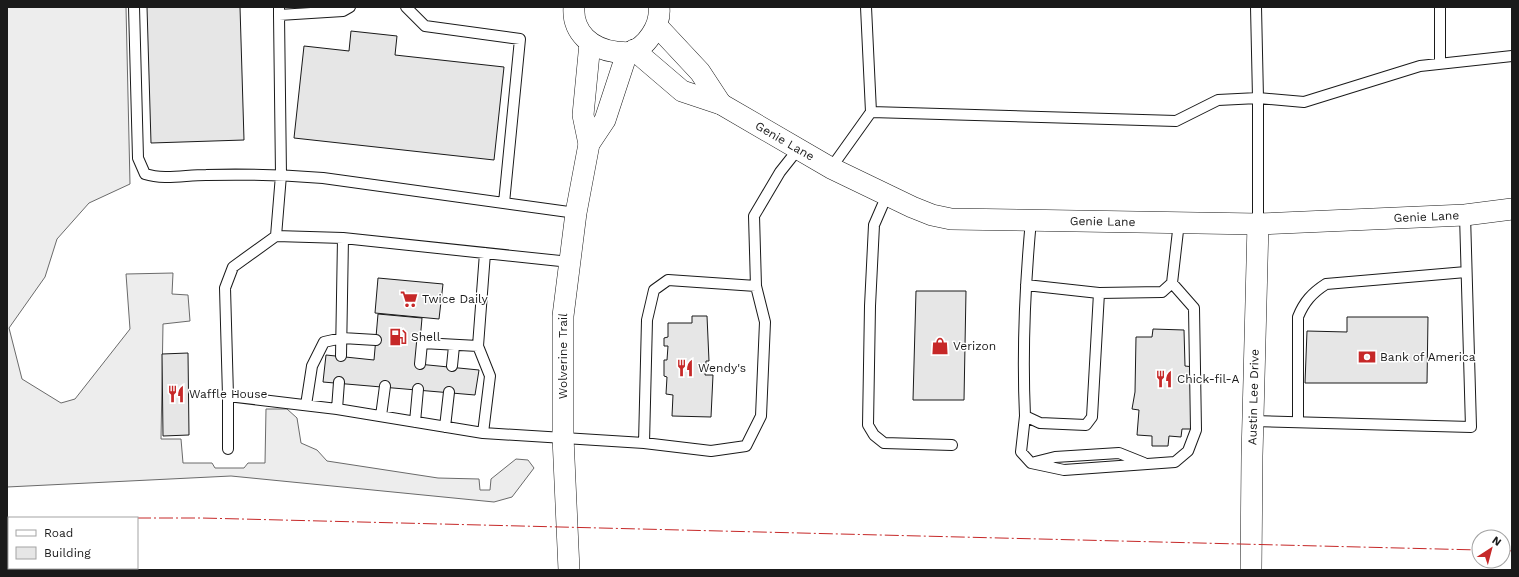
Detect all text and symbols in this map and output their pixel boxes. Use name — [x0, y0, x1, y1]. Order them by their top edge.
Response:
street label: Genie Lane — [753, 119, 817, 164]
street label: Genie Lane — [1393, 208, 1460, 225]
street label: Genie Lane — [1070, 214, 1136, 229]
supermarket icon: Twice Daily — [399, 289, 419, 309]
place label: Twice Daily — [422, 292, 488, 306]
street label: Wolverine Trail — [556, 312, 570, 399]
fuel station icon: Shell — [388, 327, 408, 347]
place label: Shell — [411, 330, 441, 344]
shop icon: Verizon — [930, 336, 950, 356]
place label: Verizon — [953, 339, 996, 353]
bank icon: Bank of America — [1357, 347, 1377, 367]
street label: Austin Lee Drive — [1245, 349, 1262, 445]
place label: Bank of America — [1380, 350, 1476, 364]
restaurant icon: Wendy's — [675, 358, 695, 378]
place label: Wendy's — [698, 361, 746, 375]
restaurant icon: Chick-fil-A — [1154, 369, 1174, 389]
place label: Chick-fil-A — [1177, 372, 1239, 386]
restaurant icon: Waffle House — [166, 384, 186, 404]
place label: Waffle House — [189, 387, 268, 401]
legend — [8, 517, 138, 569]
text: Road — [44, 526, 73, 540]
north arrow — [1471, 529, 1511, 569]
text: N — [1489, 534, 1504, 549]
text: Building — [44, 546, 91, 560]

